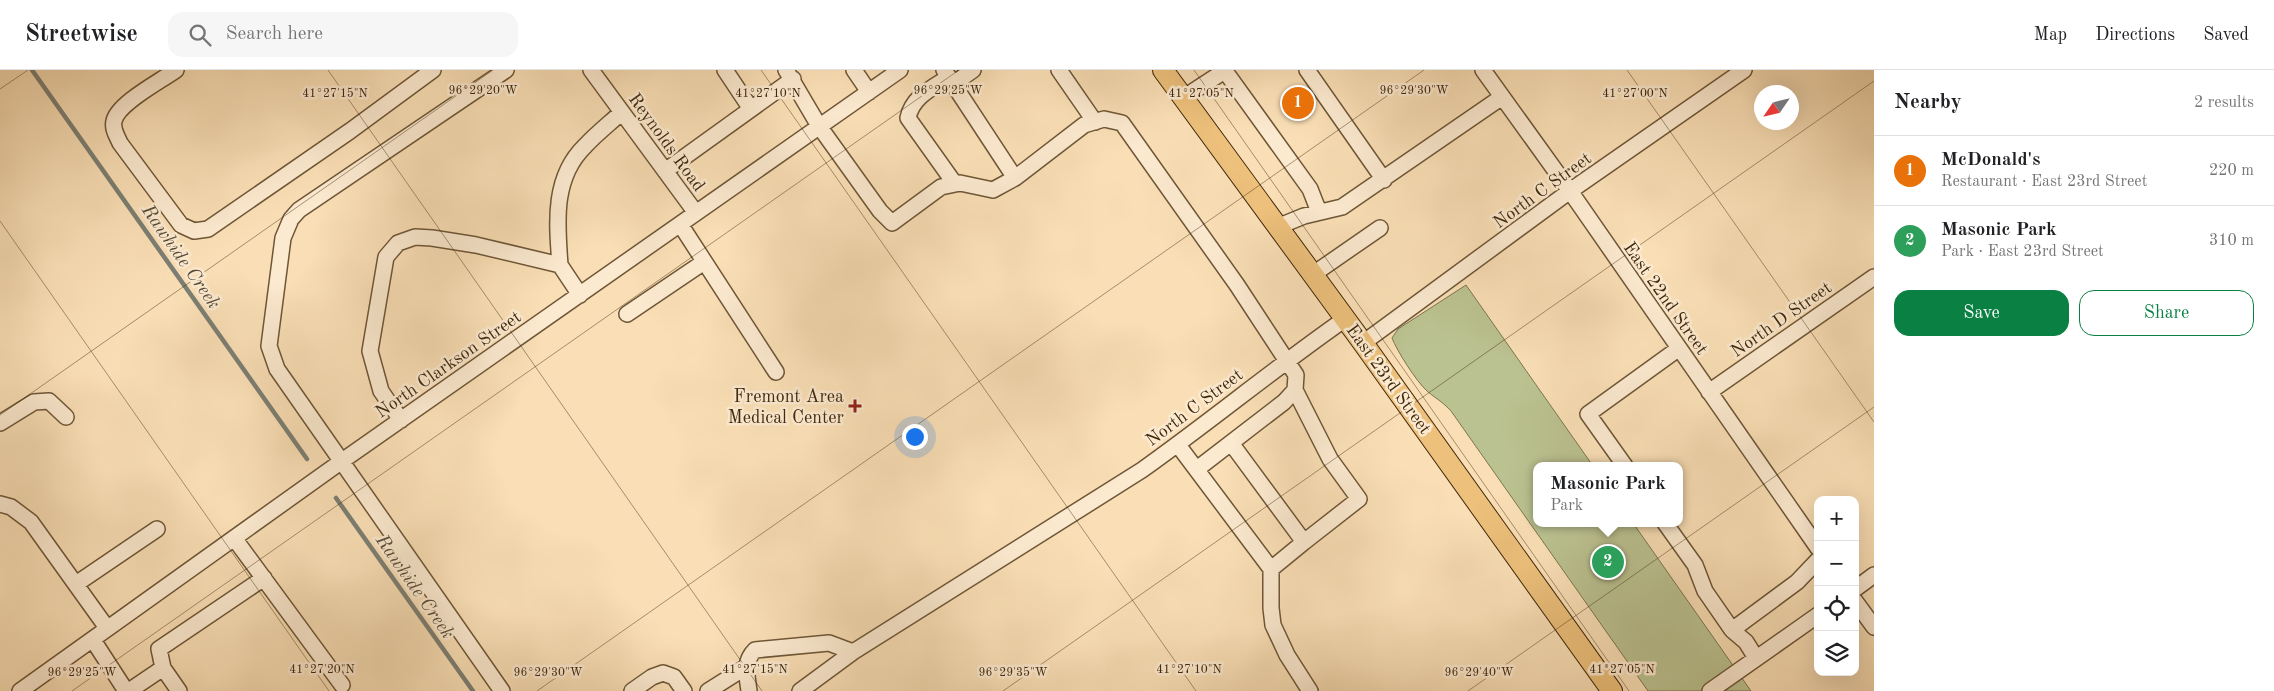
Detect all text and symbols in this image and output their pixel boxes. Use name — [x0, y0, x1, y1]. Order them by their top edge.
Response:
search box — [168, 12, 518, 57]
icon: search — [186, 21, 214, 49]
text: Streetwise — [25, 23, 138, 47]
text: Search here — [226, 25, 323, 44]
text: Map — [2034, 26, 2067, 44]
text: Directions — [2095, 26, 2175, 44]
text: Saved — [2203, 26, 2249, 44]
text: 96°29'25"W — [913, 84, 983, 97]
pin: 1 — [1282, 84, 1314, 122]
text: 96°29'20"W — [448, 85, 518, 97]
text: 96°29'30"W — [1379, 85, 1449, 97]
north arrow — [1754, 85, 1799, 130]
text: 41°27'15"N — [302, 87, 368, 100]
text: 41°27'05"N — [1168, 87, 1234, 100]
text: 41°27'10"N — [735, 88, 801, 100]
text: 41°27'00"N — [1602, 88, 1668, 100]
street label: Reynolds Road — [625, 90, 708, 195]
text: Nearby — [1894, 92, 1962, 113]
text: 2 results — [2194, 95, 2254, 111]
street label: North C Street — [1490, 149, 1595, 232]
text: McDonald's — [1941, 151, 2040, 170]
text: 1 — [1905, 163, 1915, 179]
text: 220 m — [2209, 163, 2254, 179]
text: Restaurant · East 23rd Street — [1941, 174, 2147, 190]
water label: Rawhide Creek — [136, 201, 223, 313]
text: Masonic Park — [1941, 221, 2057, 240]
text: 2 — [1905, 233, 1915, 249]
text: 310 m — [2209, 233, 2254, 249]
street label: East 22nd Street — [1620, 239, 1711, 358]
text: Park · East 23rd Street — [1941, 244, 2104, 260]
street label: North D Street — [1728, 279, 1835, 361]
button: Save — [1894, 290, 2069, 336]
button: Share — [2079, 290, 2254, 336]
street label: North Clarkson Street — [373, 308, 525, 422]
street label: East 23rd Street — [1342, 321, 1434, 438]
street label: North C Street — [1143, 366, 1246, 450]
place label: Fremont Area Medical Center — [728, 388, 845, 427]
marker: Fremont Area Medical Center — [848, 399, 862, 413]
your location — [902, 424, 928, 450]
popup — [1533, 462, 1683, 527]
text: Masonic Park — [1550, 475, 1666, 494]
map controls — [1814, 496, 1859, 676]
button: + — [1814, 496, 1859, 541]
text: Park — [1550, 498, 1583, 514]
water label: Rawhide Creek — [370, 531, 457, 643]
button: − — [1814, 541, 1859, 586]
pin: 2 — [1592, 543, 1624, 581]
button: locate — [1814, 586, 1859, 631]
button: layers — [1814, 631, 1859, 676]
text: 41°27'15"N — [722, 663, 788, 676]
text: 41°27'05"N — [1589, 663, 1655, 676]
text: 41°27'20"N — [289, 664, 355, 676]
text: 41°27'10"N — [1156, 664, 1222, 676]
text: 96°29'25"W — [47, 666, 117, 679]
text: 96°29'35"W — [978, 666, 1048, 679]
text: 96°29'30"W — [513, 667, 583, 679]
text: 96°29'40"W — [1444, 667, 1514, 679]

